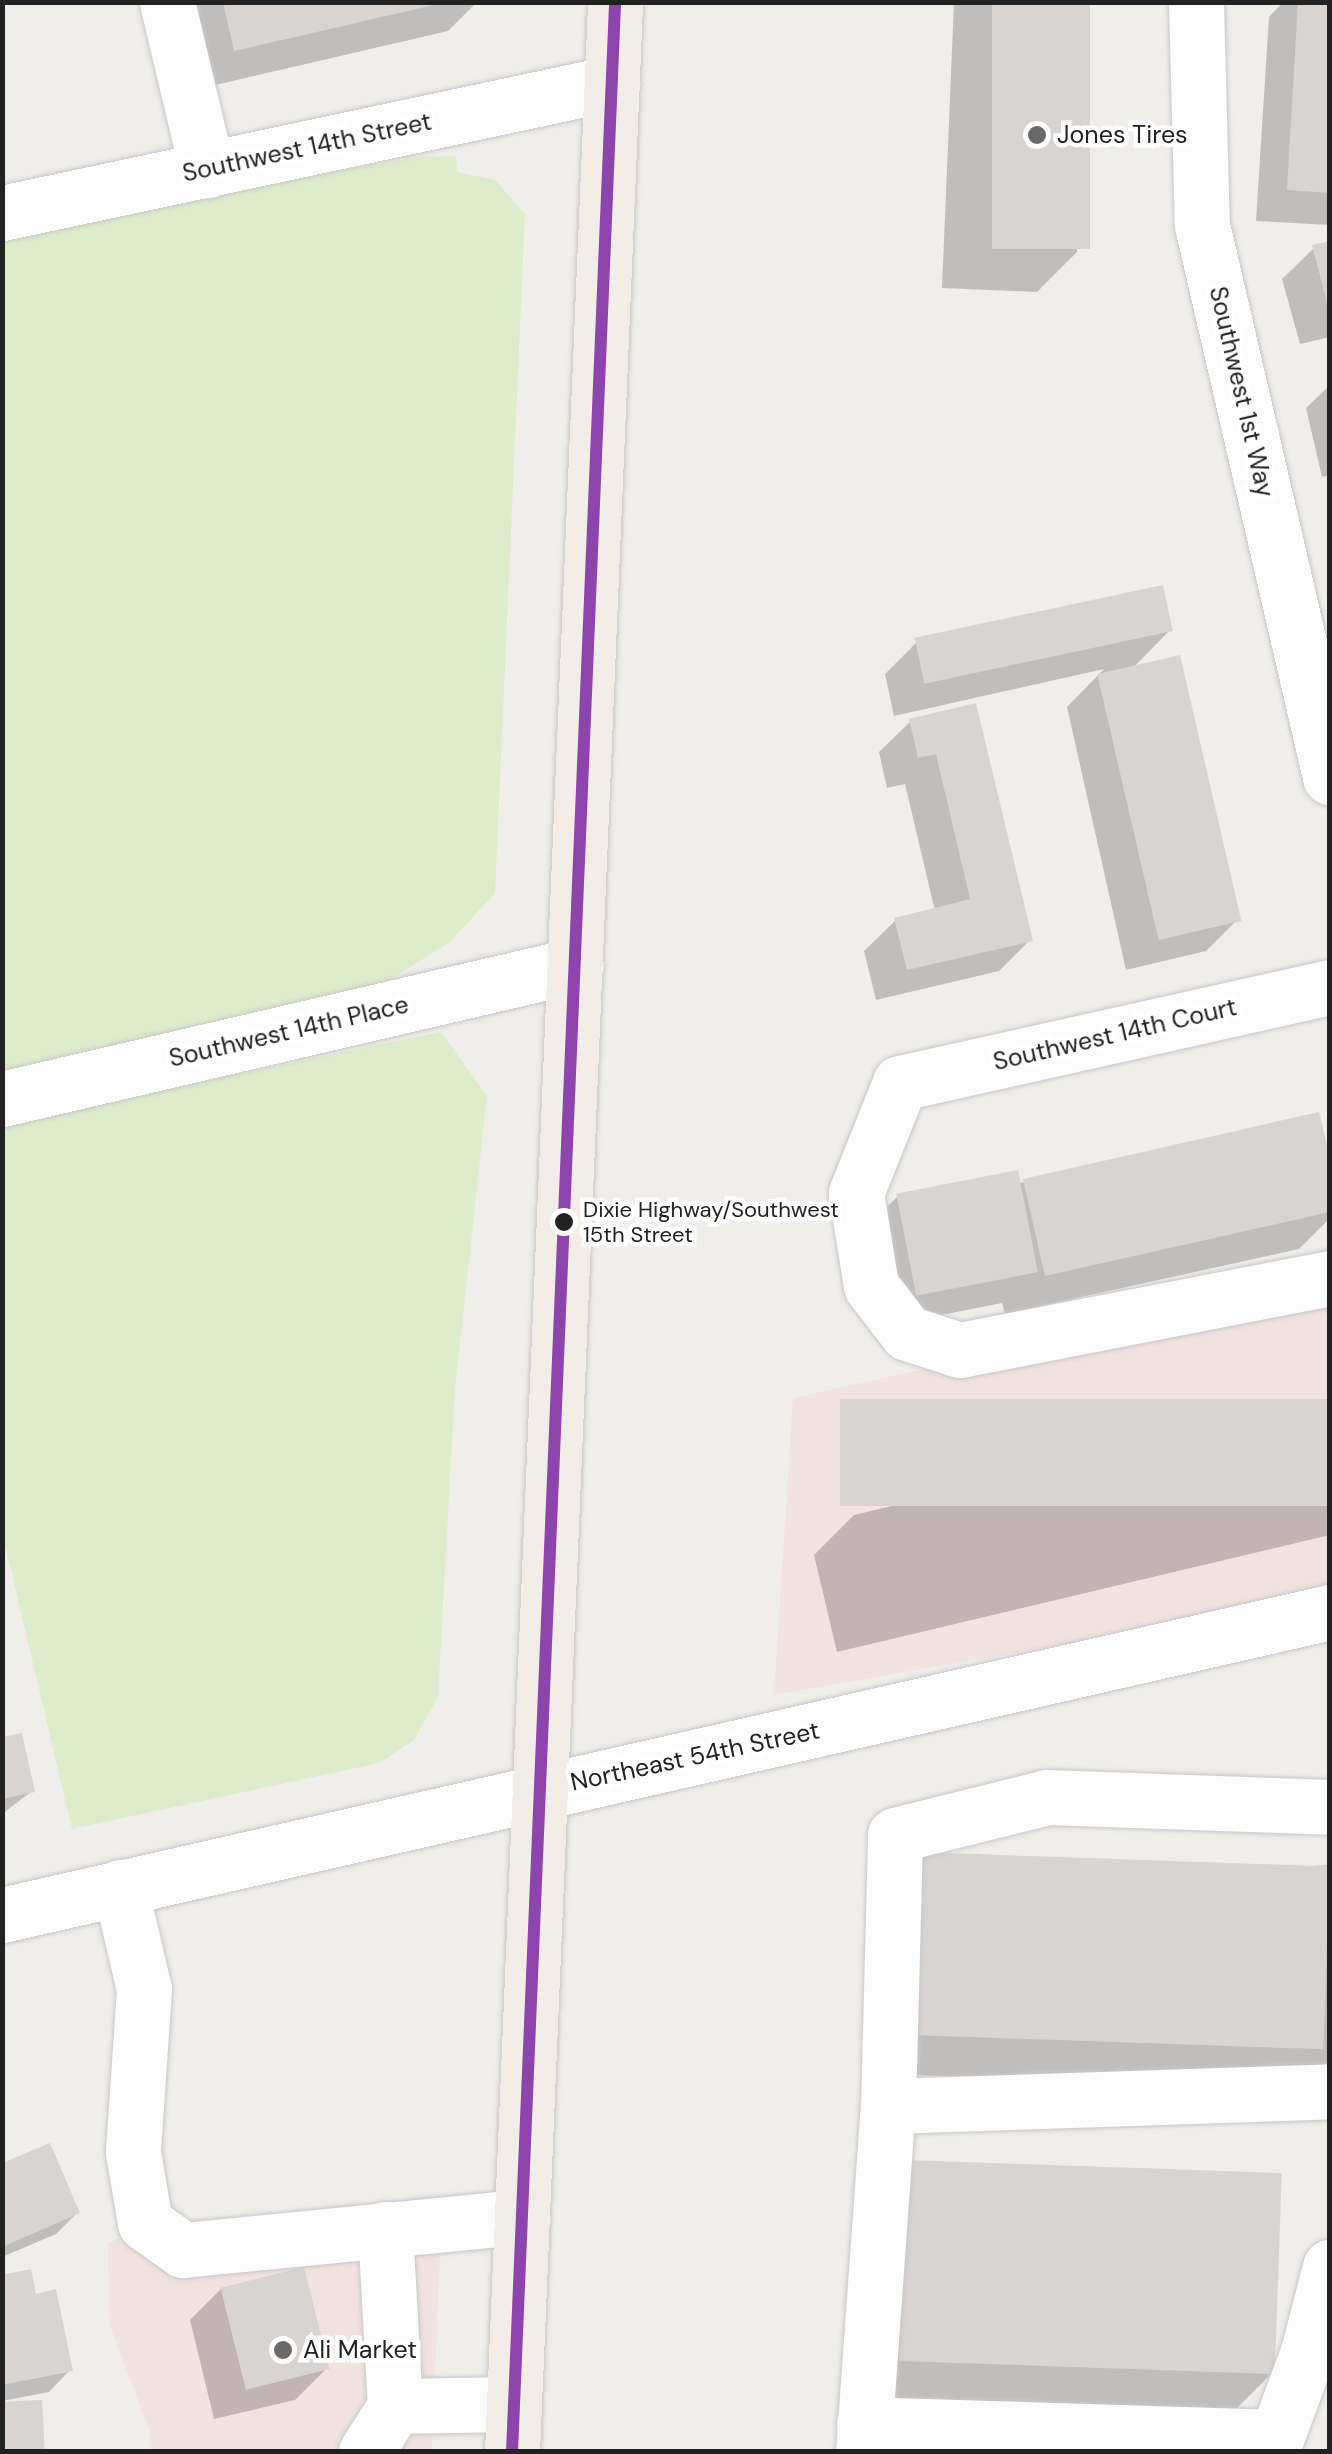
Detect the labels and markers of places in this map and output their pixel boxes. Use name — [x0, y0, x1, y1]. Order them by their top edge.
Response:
place label: Jones Tires — [1057, 120, 1188, 150]
marker: Jones Tires — [1026, 124, 1048, 146]
place label: Dixie Highway/Southwest 15th Street — [583, 1196, 839, 1248]
marker: Dixie Highway/Southwest 15th Street — [554, 1212, 574, 1232]
place label: Ali Market — [303, 2335, 417, 2365]
marker: Ali Market — [272, 2339, 294, 2361]

